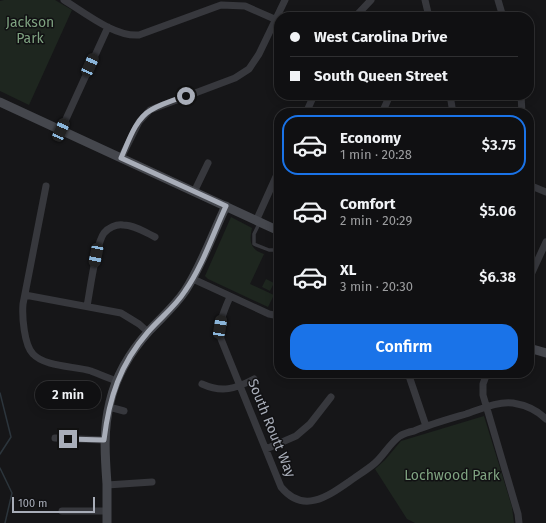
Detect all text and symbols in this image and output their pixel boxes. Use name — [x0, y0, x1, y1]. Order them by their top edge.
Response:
park label: Jackson Park — [6, 14, 54, 47]
text: West Carolina Drive — [314, 28, 447, 46]
car — [80, 52, 100, 78]
text: South Queen Street — [314, 67, 448, 85]
route start — [177, 87, 195, 105]
car — [51, 117, 71, 143]
icon: car — [292, 127, 328, 163]
text: Economy — [340, 129, 401, 147]
text: $3.75 — [482, 136, 516, 154]
text: 1 min · 20:28 — [340, 147, 412, 162]
icon: car — [292, 193, 328, 229]
text: Comfort — [340, 195, 396, 213]
text: $5.06 — [479, 202, 516, 220]
text: 2 min · 20:29 — [340, 213, 412, 228]
car — [88, 242, 104, 268]
icon: car — [292, 259, 328, 295]
text: XL — [340, 261, 356, 279]
text: $6.38 — [479, 268, 516, 286]
text: 3 min · 20:30 — [340, 279, 413, 294]
car — [212, 314, 228, 340]
button: Confirm — [290, 324, 518, 370]
street label: South Routt Way — [244, 376, 299, 480]
callout: 2 min — [35, 381, 101, 409]
text: 2 min — [52, 387, 84, 402]
route end — [59, 430, 77, 448]
park label: Lochwood Park — [404, 467, 501, 484]
scale bar — [12, 495, 95, 514]
text: 100 m — [18, 497, 47, 510]

